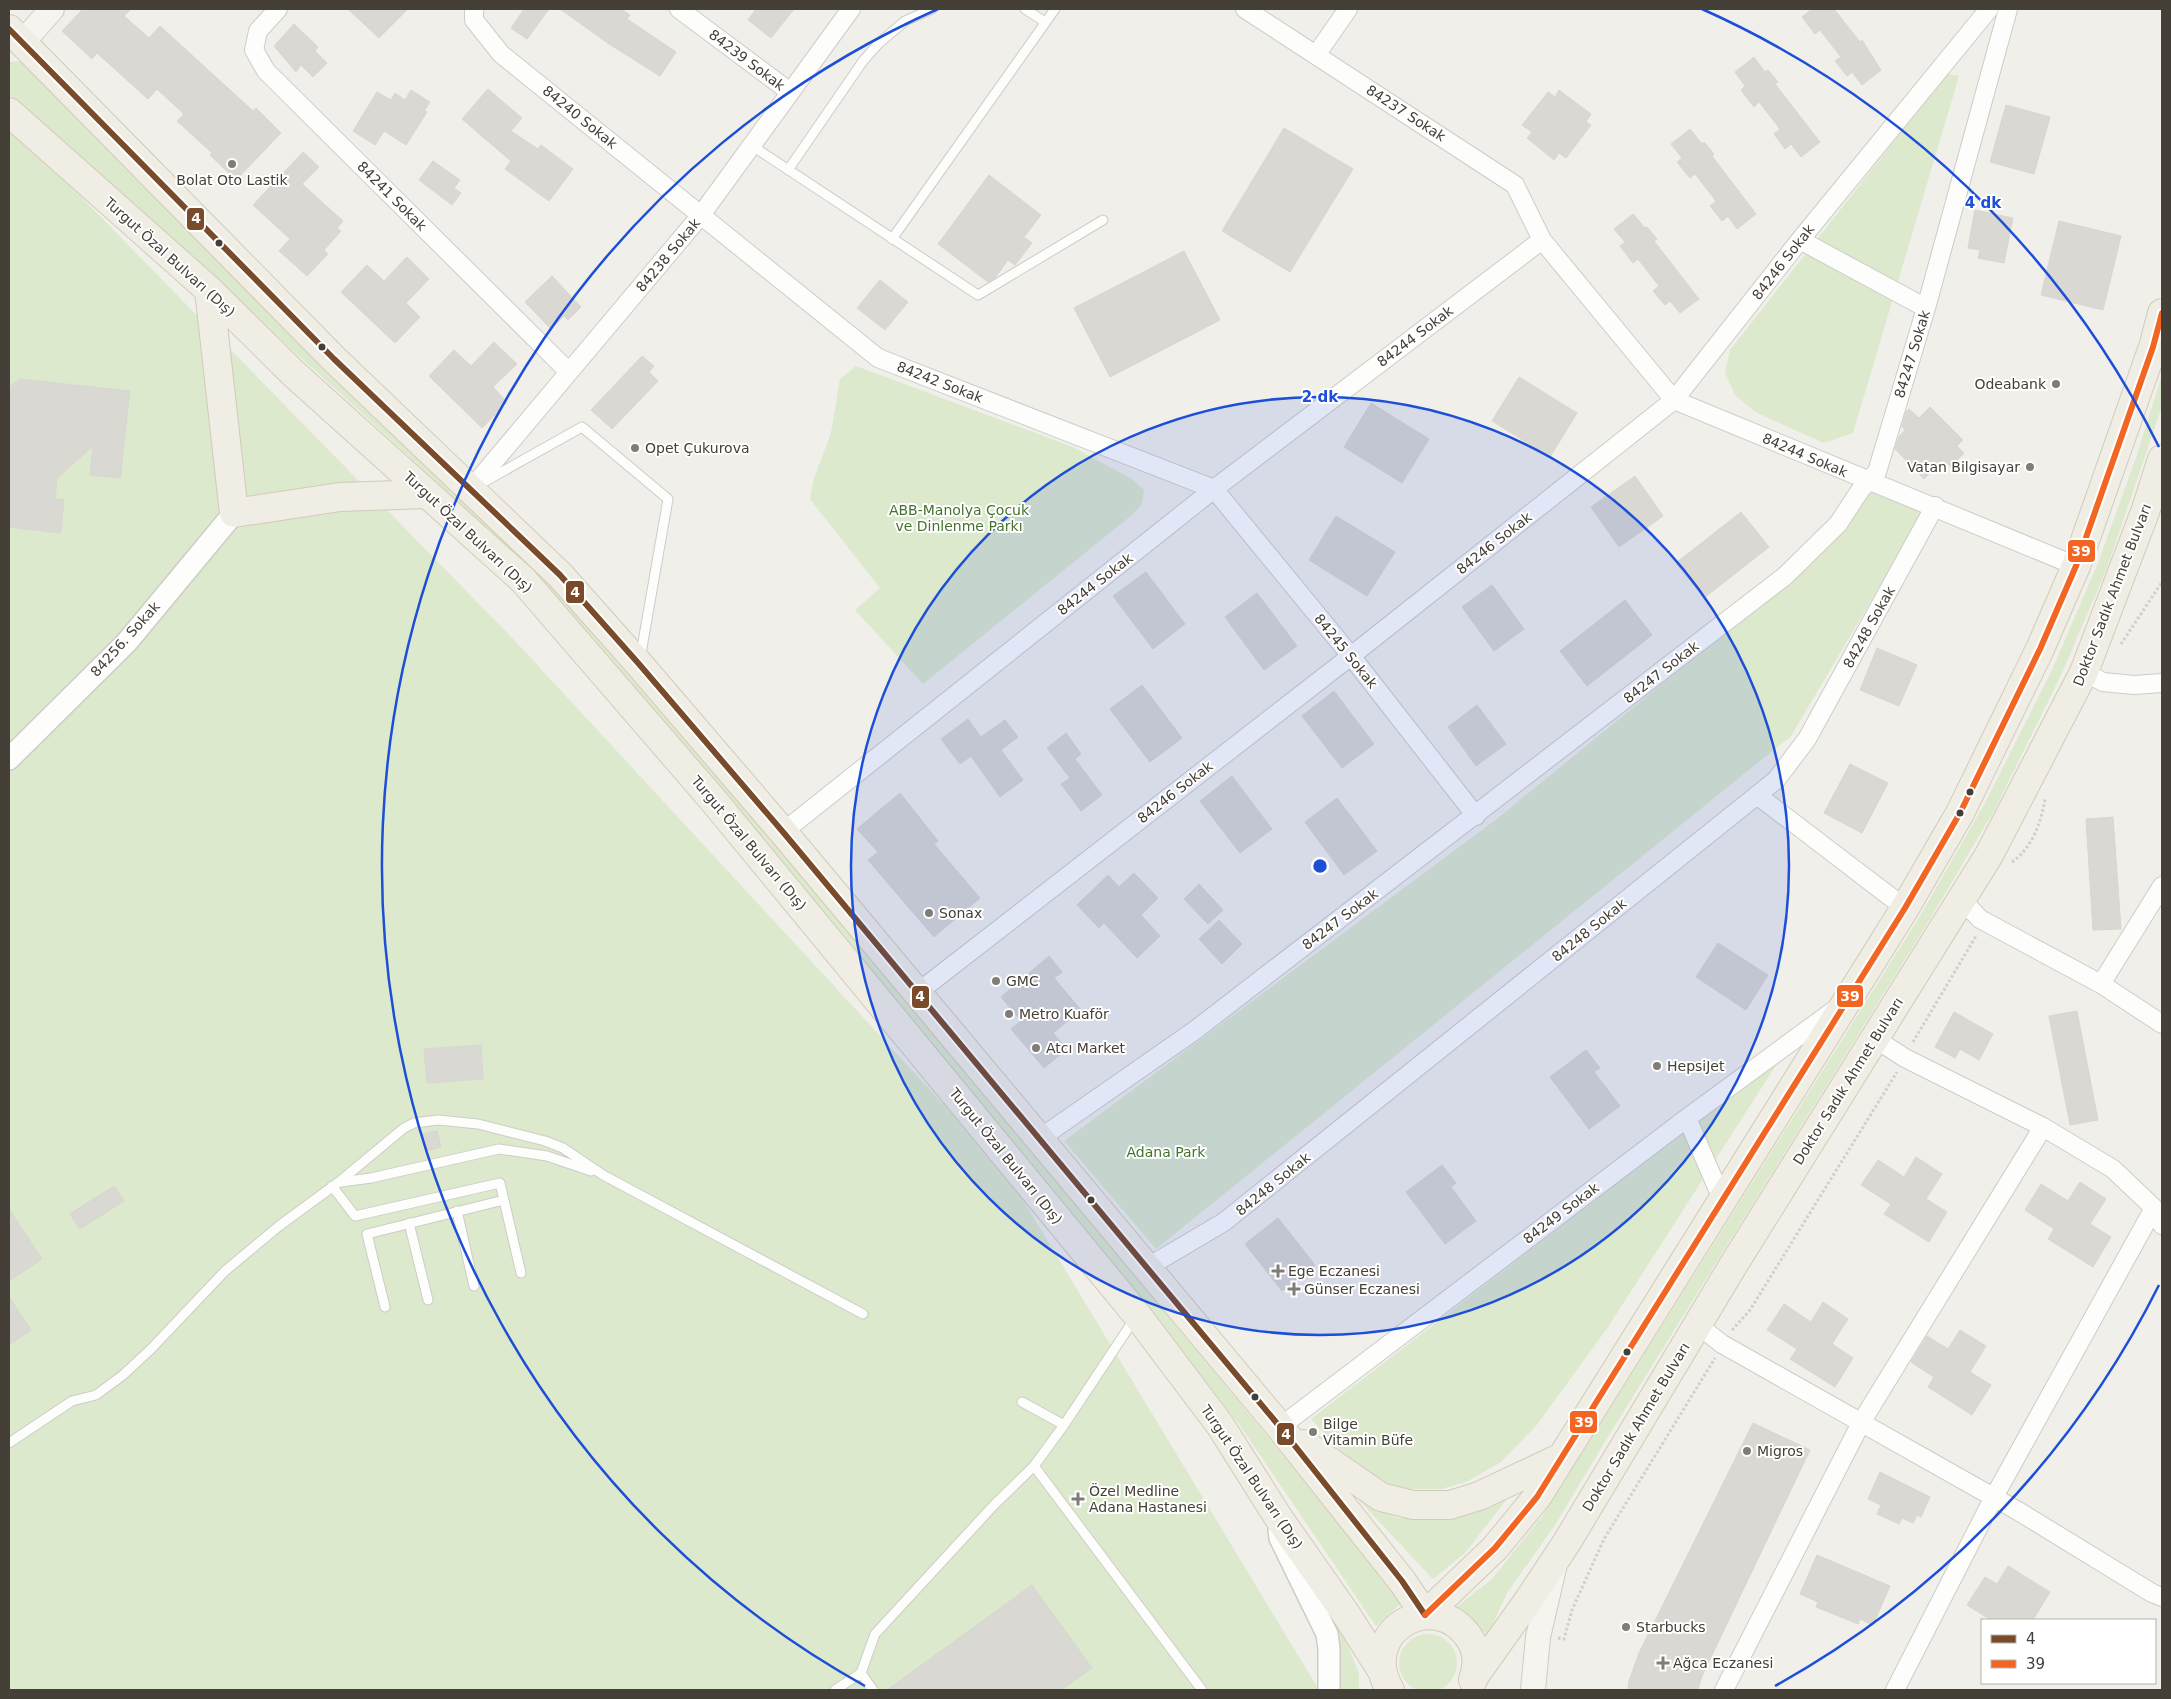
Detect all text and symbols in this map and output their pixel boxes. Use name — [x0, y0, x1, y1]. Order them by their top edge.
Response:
street label: 84239 Sokak — [706, 26, 789, 94]
street label: 84240 Sokak — [540, 82, 621, 152]
street label: 84237 Sokak — [1363, 82, 1449, 145]
marker: Bolat Oto Lastik — [226, 158, 238, 170]
street label: 84241 Sokak — [354, 158, 430, 234]
place label: Bolat Oto Lastik — [176, 172, 289, 188]
street label: Turgut Özal Bulvarı (Dış) — [101, 193, 239, 320]
text: 4 dk — [1965, 194, 2002, 212]
line badge: 4 — [186, 207, 205, 231]
text: 4 — [191, 210, 201, 226]
street label: 84238 Sokak — [633, 214, 704, 295]
street label: 84246 Sokak — [1749, 221, 1818, 303]
unlabelled marker — [214, 238, 224, 248]
street label: 84244 Sokak — [1374, 302, 1457, 370]
street label: 84247 Sokak — [1891, 307, 1933, 400]
unlabelled marker — [317, 342, 327, 352]
street label: 84242 Sokak — [895, 358, 986, 406]
place label: Odeabank — [1974, 376, 2047, 392]
marker: Odeabank — [2050, 378, 2062, 390]
text: 2 dk — [1302, 388, 1339, 406]
street label: 84244 Sokak — [1760, 430, 1851, 480]
place label: Opet Çukurova — [645, 440, 750, 456]
marker: Opet Çukurova — [629, 442, 641, 454]
place label: Vatan Bilgisayar — [1907, 459, 2020, 475]
marker: Vatan Bilgisayar — [2024, 461, 2036, 473]
street label: Turgut Özal Bulvarı (Dış) — [400, 467, 536, 596]
park label: ABB-Manolya Çocuk ve Dinlenme Parkı — [889, 502, 1030, 534]
street label: Doktor Sadık Ahmet Bulvarı — [2070, 502, 2154, 688]
street label: 84246 Sokak — [1453, 508, 1535, 577]
line badge: 39 — [2067, 539, 2096, 563]
text: 39 — [2071, 543, 2091, 559]
street label: 84244 Sokak — [1054, 549, 1136, 618]
line badge: 4 — [565, 580, 585, 604]
street label: 84248 Sokak — [1840, 583, 1898, 671]
text: 4 — [570, 584, 580, 600]
street label: 84256. Sokak — [87, 598, 163, 680]
street label: 84245 Sokak — [1311, 611, 1381, 692]
street label: 84247 Sokak — [1620, 637, 1702, 706]
street label: 84246 Sokak — [1134, 757, 1216, 826]
street label: Turgut Özal Bulvarı (Dış) — [688, 771, 811, 913]
unlabelled marker — [1965, 787, 1975, 797]
unlabelled marker — [1955, 808, 1965, 818]
centre of rings — [1311, 857, 1329, 875]
street label: 84247 Sokak — [1299, 885, 1382, 953]
street label: 84248 Sokak — [1549, 895, 1630, 965]
place label: Sonax — [939, 905, 982, 921]
marker: Sonax — [923, 907, 935, 919]
place label: GMC — [1006, 973, 1039, 989]
marker: GMC — [990, 975, 1002, 987]
line badge: 39 — [1836, 984, 1864, 1008]
line badge: 4 — [911, 985, 930, 1009]
text: 4 — [915, 988, 925, 1004]
text: 39 — [1840, 988, 1860, 1004]
street label: Doktor Sadık Ahmet Bulvarı — [1790, 994, 1906, 1168]
place label: Metro Kuaför — [1019, 1006, 1109, 1022]
marker: Metro Kuaför — [1003, 1008, 1015, 1020]
place label: Atcı Market — [1046, 1040, 1125, 1056]
marker: Atcı Market — [1030, 1042, 1042, 1054]
place label: HepsiJet — [1667, 1058, 1725, 1074]
marker: HepsiJet — [1651, 1060, 1663, 1072]
street label: Turgut Özal Bulvarı (Dış) — [946, 1083, 1066, 1227]
park label: Adana Park — [1127, 1144, 1206, 1160]
street label: 84248 Sokak — [1233, 1149, 1314, 1219]
street label: 84249 Sokak — [1520, 1179, 1603, 1247]
unlabelled marker — [1086, 1195, 1096, 1205]
place label: Ege Eczanesi — [1288, 1263, 1380, 1279]
marker: Ege Eczanesi — [1272, 1265, 1284, 1277]
place label: Günser Eczanesi — [1304, 1281, 1420, 1297]
marker: Günser Eczanesi — [1288, 1283, 1300, 1295]
street label: Doktor Sadık Ahmet Bulvarı — [1579, 1340, 1693, 1514]
unlabelled marker — [1622, 1347, 1632, 1357]
unlabelled marker — [1250, 1392, 1260, 1402]
street label: Turgut Özal Bulvarı (Dış) — [1197, 1401, 1307, 1552]
line badge: 39 — [1569, 1410, 1598, 1434]
text: 39 — [1574, 1414, 1594, 1430]
place label: Bilge Vitamin Büfe — [1323, 1416, 1413, 1448]
line badge: 4 — [1276, 1422, 1295, 1446]
text: 4 — [1281, 1426, 1291, 1442]
marker: Bilge Vitamin Büfe — [1307, 1426, 1319, 1438]
place label: Migros — [1757, 1443, 1803, 1459]
marker: Migros — [1741, 1445, 1753, 1457]
place label: Özel Medline Adana Hastanesi — [1089, 1482, 1207, 1515]
marker: Özel Medline Adana Hastanesi — [1071, 1492, 1085, 1506]
place label: Starbucks — [1636, 1619, 1706, 1635]
legend — [1981, 1619, 2156, 1684]
marker: Starbucks — [1620, 1621, 1632, 1633]
text: 4 — [2026, 1630, 2036, 1648]
place label: Ağca Eczanesi — [1673, 1655, 1773, 1671]
text: 39 — [2026, 1655, 2045, 1673]
marker: Ağca Eczanesi — [1657, 1657, 1669, 1669]

